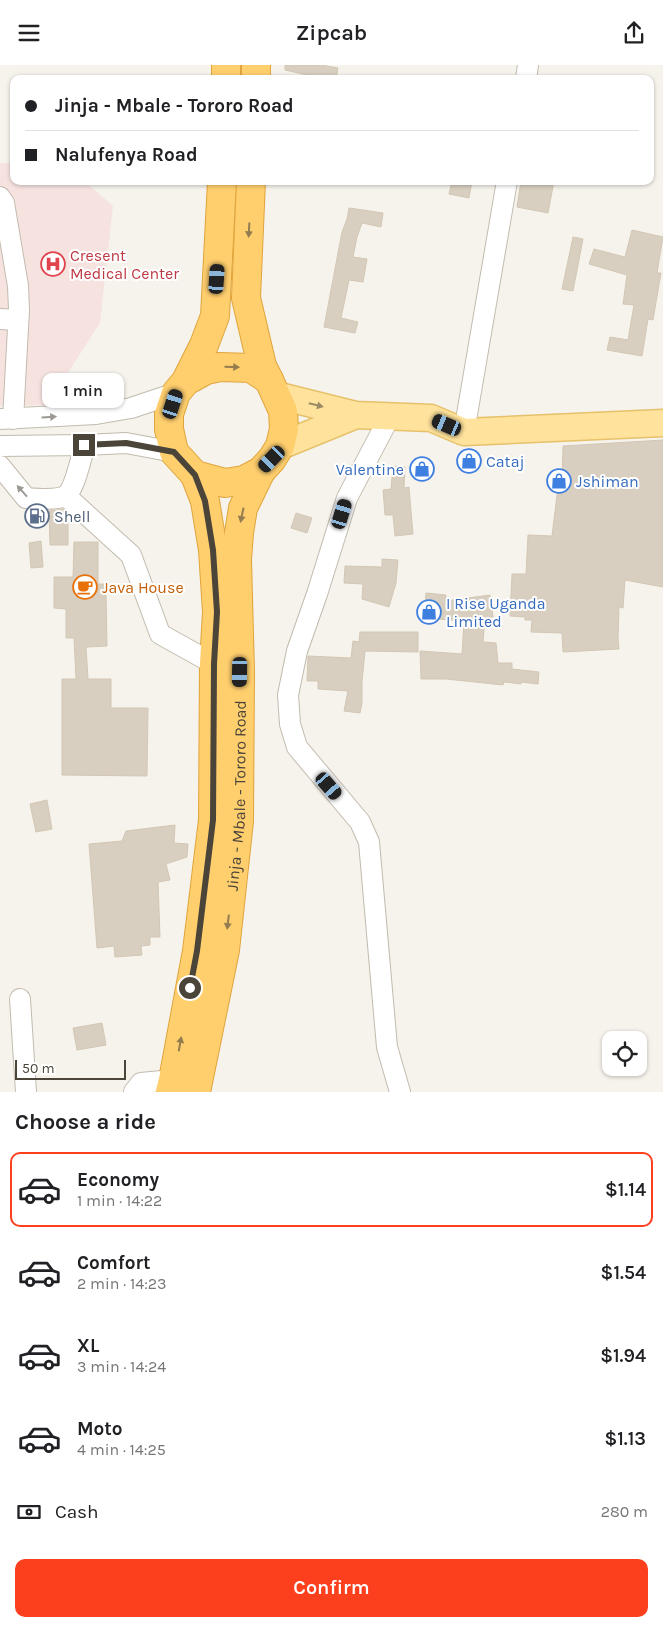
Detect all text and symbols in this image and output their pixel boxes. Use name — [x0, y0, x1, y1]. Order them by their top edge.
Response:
icon: menu — [15, 19, 43, 47]
icon: share — [620, 19, 648, 47]
text: Zipcab — [296, 20, 367, 46]
text: Jinja - Mbale - Tororo Road — [55, 95, 294, 117]
text: Nalufenya Road — [55, 144, 198, 166]
one-way arrow — [244, 222, 252, 238]
place label: Cresent Medical Center — [70, 246, 179, 283]
hospital icon: Cresent Medical Center — [40, 251, 66, 277]
car — [208, 264, 225, 294]
one-way arrow — [224, 364, 240, 372]
callout: 1 min — [43, 373, 125, 407]
text: 1 min — [63, 381, 103, 400]
car — [161, 387, 184, 421]
one-way arrow — [309, 401, 324, 409]
car — [430, 412, 463, 438]
one-way arrow — [41, 413, 57, 421]
route end — [73, 434, 95, 456]
car — [256, 443, 287, 475]
shop icon: Cataj — [456, 448, 482, 474]
place label: Cataj — [486, 452, 524, 471]
shop icon: Valentine — [409, 456, 435, 482]
place label: Valentine — [336, 460, 404, 479]
shop icon: Jshiman — [546, 468, 572, 494]
place label: Jshiman — [576, 472, 639, 491]
one-way arrow — [16, 486, 28, 498]
car — [330, 497, 353, 531]
fuel station icon: Shell — [24, 503, 50, 529]
place label: Shell — [54, 507, 91, 526]
one-way arrow — [238, 508, 246, 523]
cafe icon: Java House — [72, 574, 98, 600]
place label: Java House — [102, 578, 184, 597]
place label: I Rise Uganda Limited — [446, 594, 546, 631]
shop icon: I Rise Uganda Limited — [416, 599, 442, 625]
car — [232, 657, 247, 687]
street label: Jinja - Mbale - Tororo Road — [222, 700, 249, 892]
car — [313, 770, 344, 802]
one-way arrow — [224, 914, 232, 930]
route start — [179, 977, 201, 999]
map controls — [602, 1031, 647, 1076]
button: locate — [602, 1031, 647, 1076]
one-way arrow — [176, 1036, 184, 1052]
scale bar — [15, 1057, 126, 1080]
text: 50 m — [22, 1060, 55, 1077]
text: Choose a ride — [15, 1109, 156, 1135]
icon: car — [17, 1167, 62, 1212]
text: Economy — [77, 1169, 159, 1191]
text: $1.14 — [605, 1179, 646, 1201]
text: 1 min · 14:22 — [77, 1191, 162, 1210]
icon: car — [17, 1250, 62, 1295]
text: Comfort — [77, 1252, 151, 1274]
text: $1.54 — [601, 1262, 646, 1284]
text: 2 min · 14:23 — [77, 1274, 167, 1293]
icon: car — [17, 1333, 62, 1378]
text: XL — [77, 1335, 99, 1357]
text: $1.94 — [600, 1345, 646, 1367]
text: 3 min · 14:24 — [77, 1357, 166, 1376]
icon: car — [17, 1416, 62, 1461]
text: Moto — [77, 1418, 123, 1440]
text: $1.13 — [604, 1428, 646, 1450]
text: 4 min · 14:25 — [77, 1440, 166, 1459]
icon: cash — [15, 1498, 43, 1526]
text: Cash — [55, 1501, 99, 1523]
text: 280 m — [601, 1502, 648, 1521]
button: Confirm — [15, 1559, 648, 1617]

